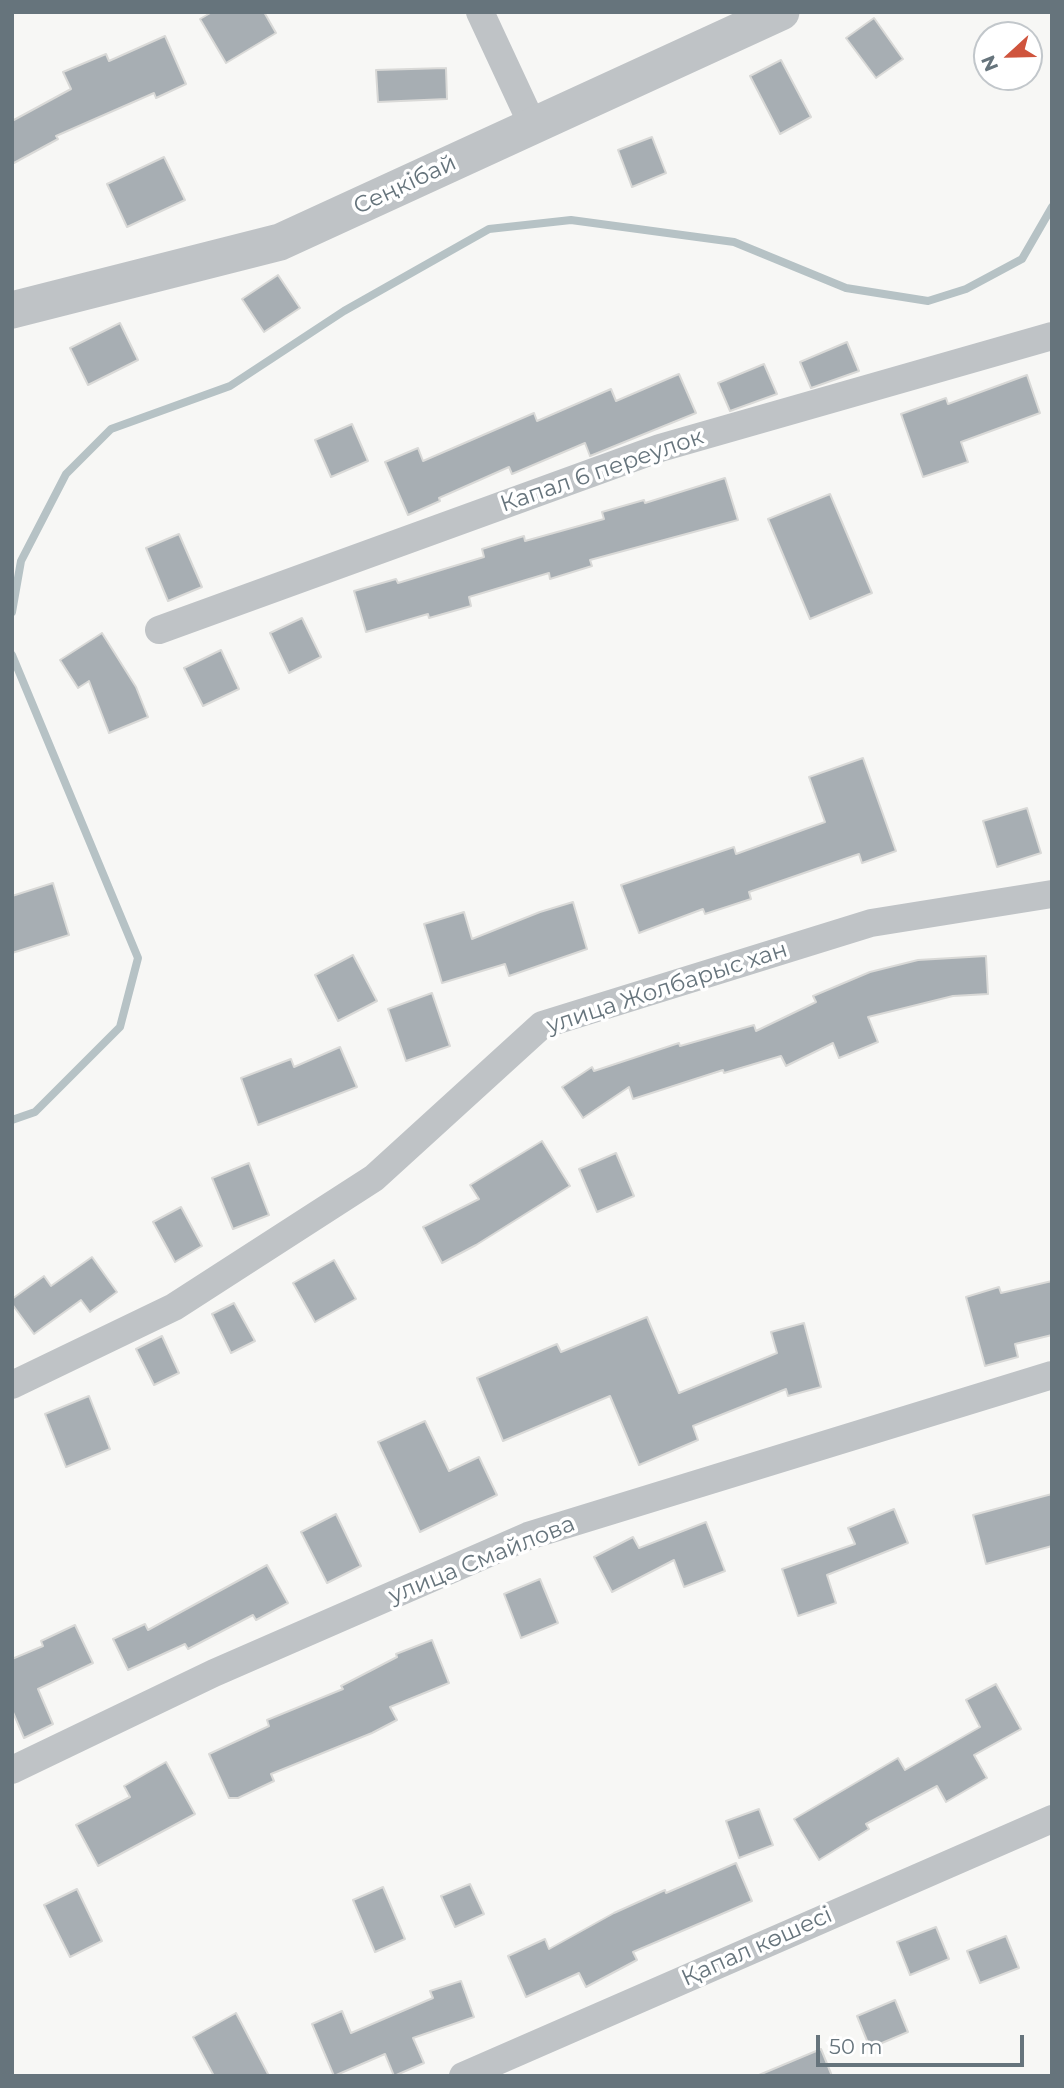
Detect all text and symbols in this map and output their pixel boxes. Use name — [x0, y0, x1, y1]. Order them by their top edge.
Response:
north arrow — [973, 21, 1043, 91]
text: N — [976, 52, 1003, 75]
street label: Сеңкібай — [349, 149, 461, 221]
street label: Капал 6 переулок — [497, 423, 707, 519]
street label: улица Жолбарыс хан — [543, 936, 791, 1040]
street label: улица Смайлова — [385, 1510, 579, 1610]
street label: Қапал көшесі — [677, 1901, 837, 1993]
scale bar — [819, 2022, 1027, 2066]
text: 50 m — [829, 2034, 883, 2059]

